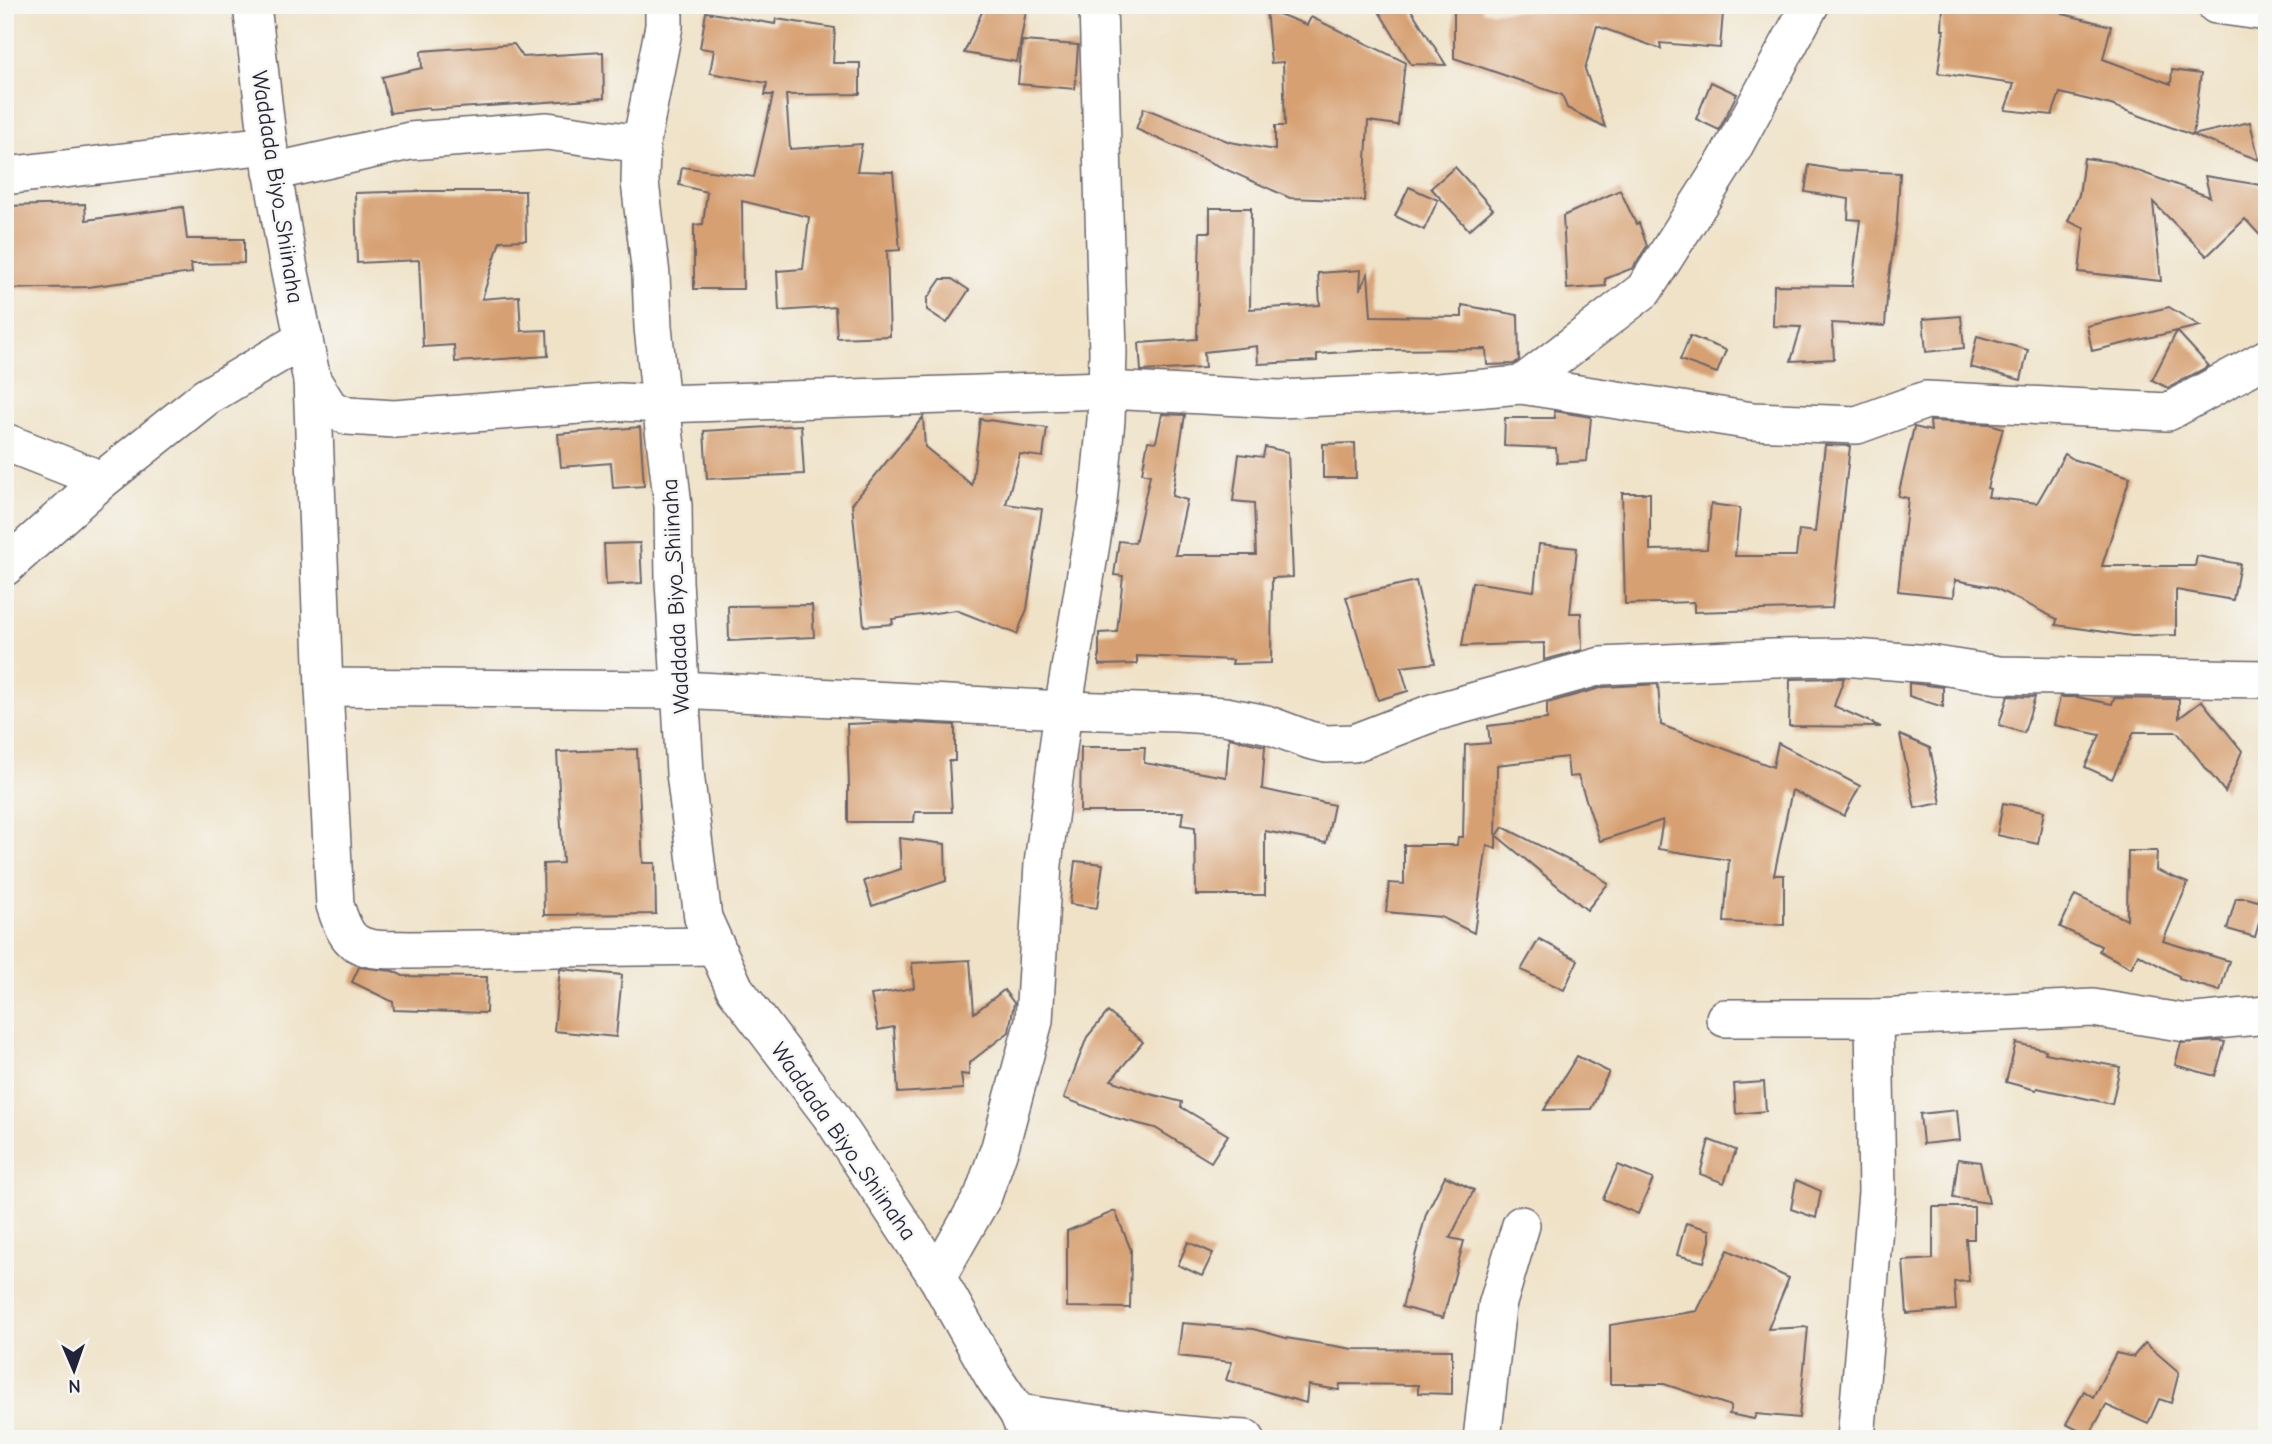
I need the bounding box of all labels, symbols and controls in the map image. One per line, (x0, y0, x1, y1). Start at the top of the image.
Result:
street label: Waddada Biyo_Shiinaha (246, 69, 309, 305)
street label: Waddada Biyo_Shiinaha (656, 478, 695, 714)
street label: Waddada Biyo_Shiinaha (765, 1037, 922, 1245)
north arrow (38, 1336, 108, 1406)
text: N (68, 1375, 81, 1397)

